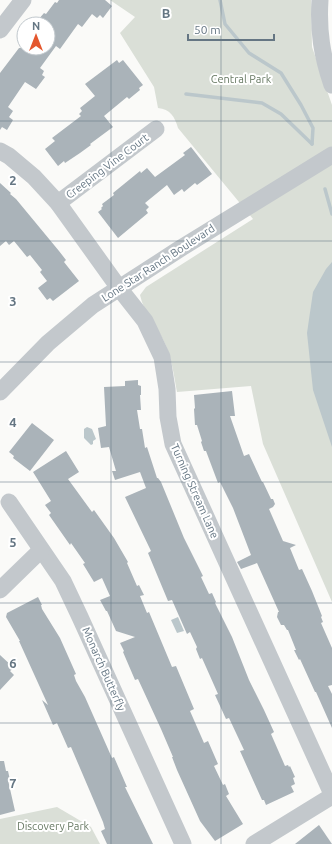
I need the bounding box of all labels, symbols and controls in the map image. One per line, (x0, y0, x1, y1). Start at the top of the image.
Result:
text: B (162, 6, 171, 20)
north arrow (16, 16, 56, 56)
scale bar (188, 16, 274, 42)
text: N (32, 20, 40, 32)
text: 50 m (194, 23, 221, 36)
park label: Central Park (211, 73, 272, 85)
street label: Creeping Vine Court (63, 131, 151, 201)
text: 2 (9, 173, 17, 187)
street label: Lone Star Ranch Boulevard (99, 222, 217, 304)
text: 3 (9, 294, 17, 308)
text: 4 (9, 415, 17, 429)
street label: Turning Stream Lane (169, 442, 221, 540)
text: 5 (9, 535, 17, 549)
street label: Monarch Butterfly (80, 625, 128, 713)
text: 6 (9, 656, 17, 670)
text: 7 (9, 776, 17, 790)
park label: Discovery Park (17, 820, 90, 832)

